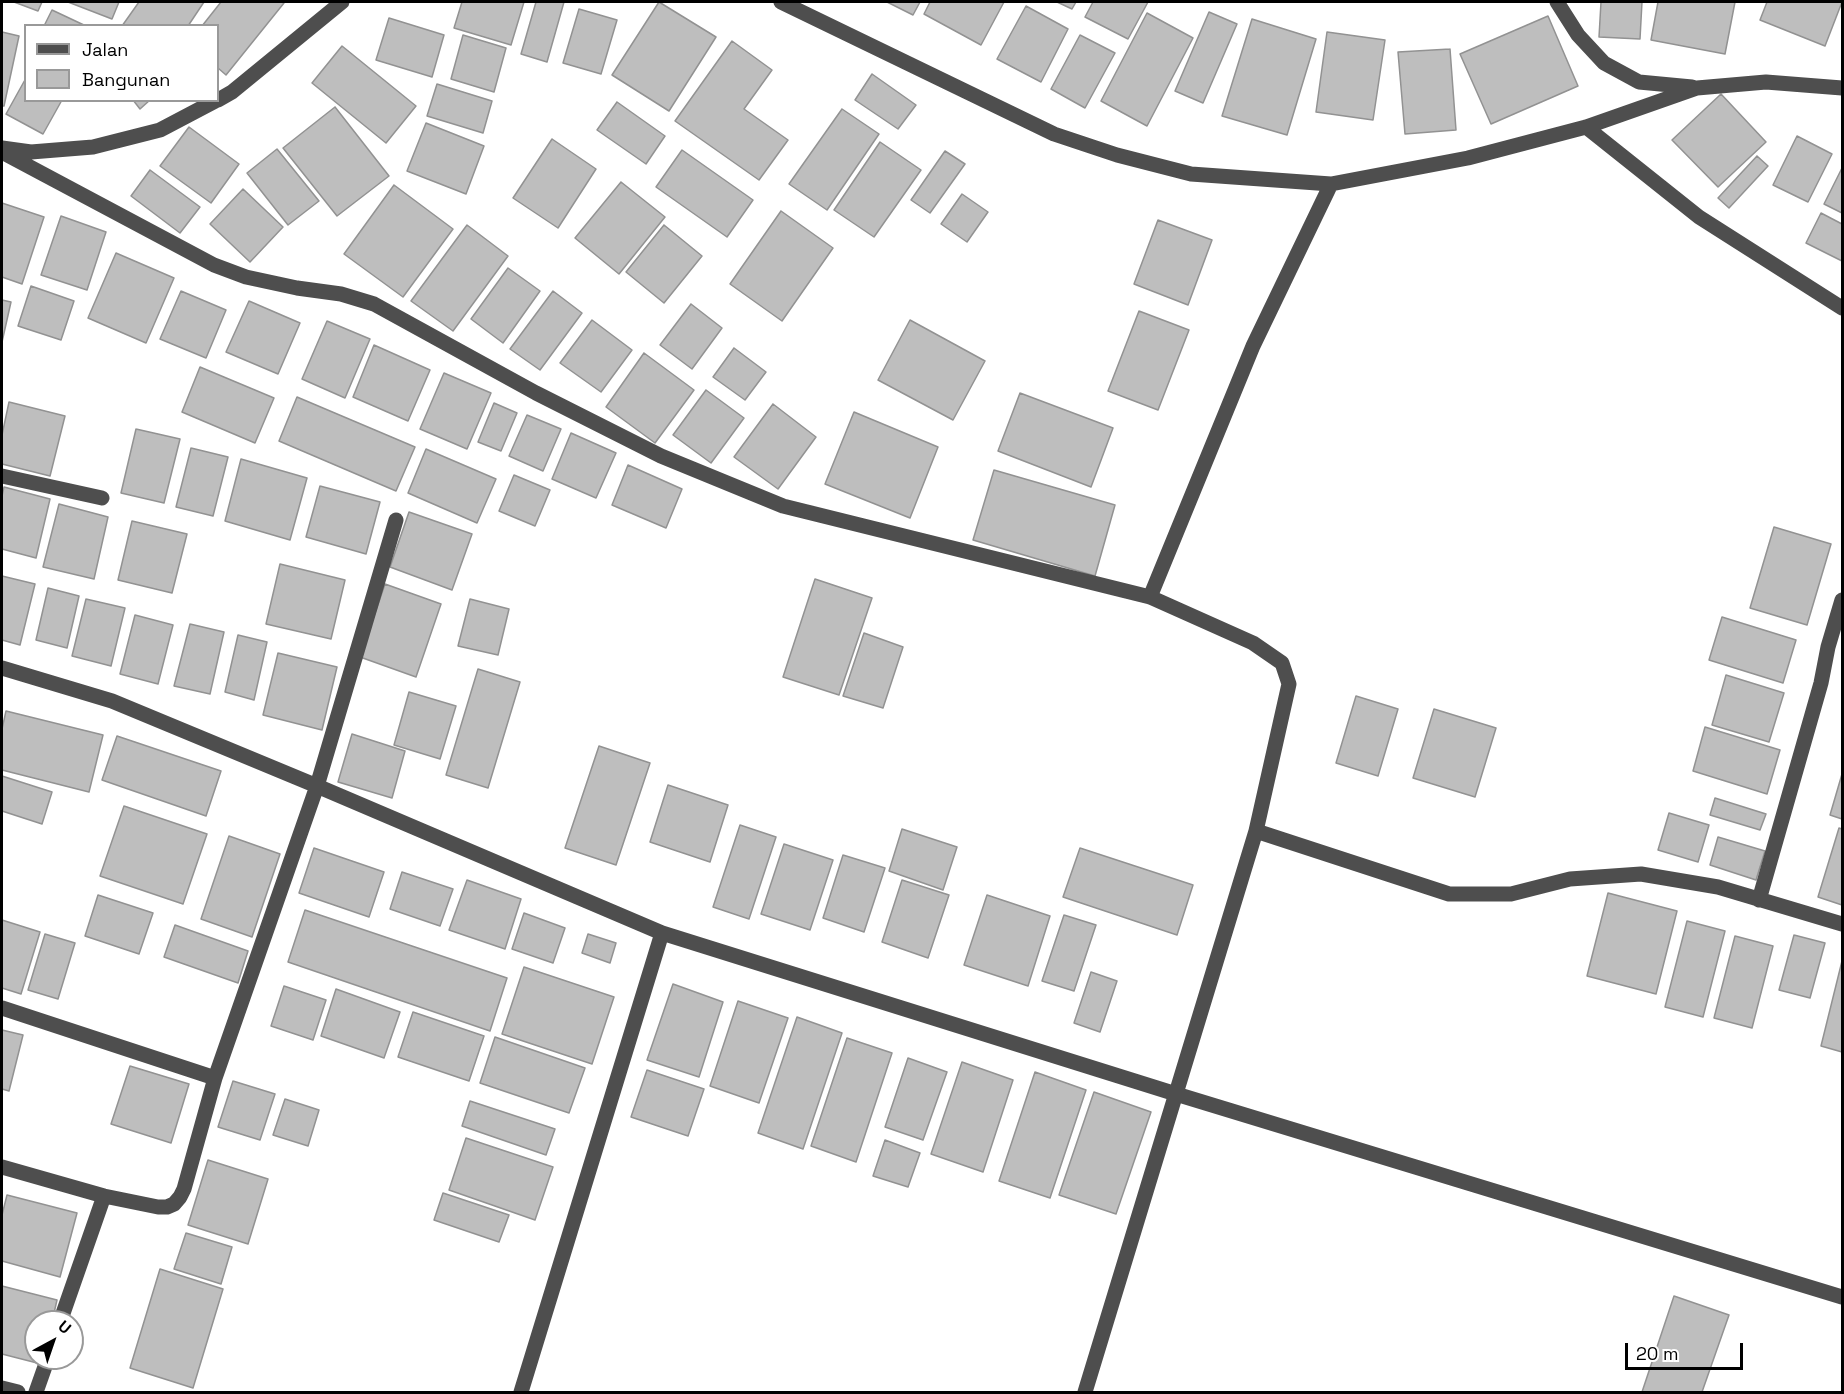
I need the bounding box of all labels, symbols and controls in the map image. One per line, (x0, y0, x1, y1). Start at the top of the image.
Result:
legend (24, 24, 219, 102)
text: Jalan (82, 38, 128, 61)
text: Bangunan (82, 68, 170, 91)
north arrow (24, 1310, 84, 1370)
text: U (54, 1316, 75, 1339)
scale bar (1628, 1331, 1746, 1369)
text: 20 m (1636, 1342, 1679, 1365)

